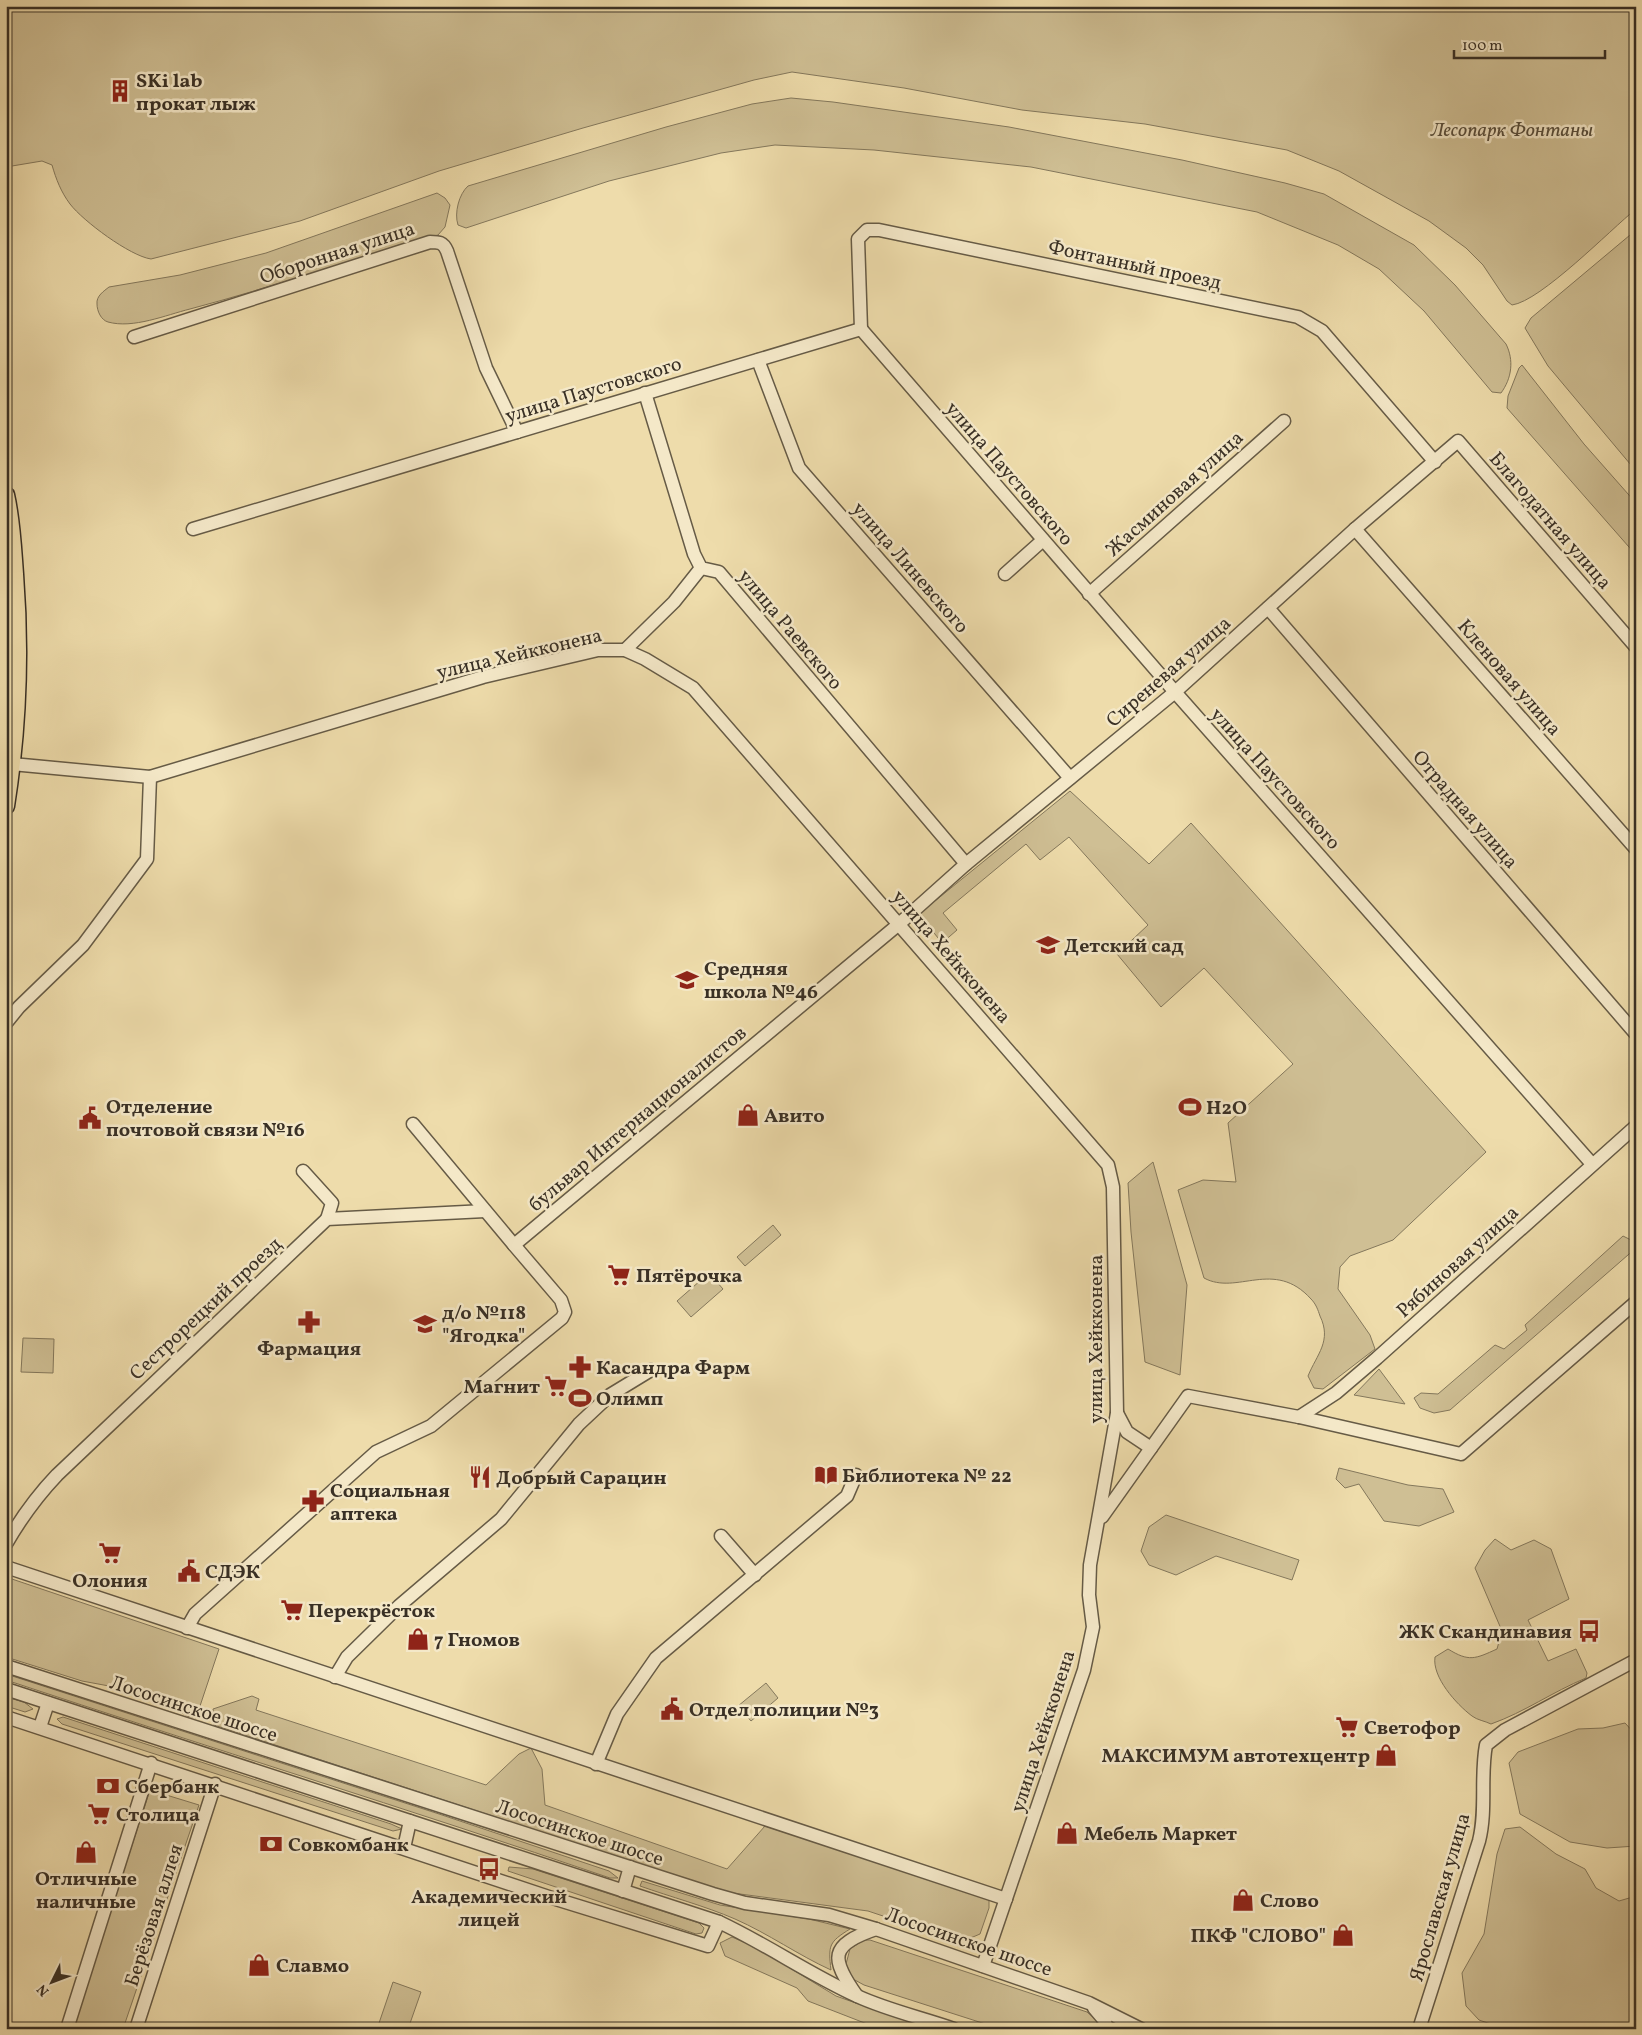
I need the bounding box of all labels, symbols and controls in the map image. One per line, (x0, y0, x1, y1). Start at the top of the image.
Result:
scale bar (1454, 28, 1606, 60)
text: 100 m (1462, 36, 1502, 57)
place label: SKi lab прокат лыж (136, 68, 256, 119)
building icon: SKi lab прокат лыж (107, 78, 133, 104)
park label: Лесопарк Фонтаны (1430, 117, 1594, 145)
street label: Оборонная улица (256, 216, 419, 292)
street label: Фонтанный проезд (1045, 234, 1224, 298)
street label: улица Паустовского (502, 351, 685, 431)
street label: улица Паустовского (938, 396, 1079, 553)
street label: Жасминовая улица (1100, 425, 1250, 564)
street label: Благодатная улица (1482, 446, 1617, 596)
street label: улица Линевского (844, 496, 975, 640)
street label: улица Раевского (731, 564, 848, 697)
street label: Сиреневая улица (1101, 610, 1238, 735)
street label: Кленовая улица (1450, 614, 1567, 743)
street label: улица Хейкконена (434, 622, 605, 688)
street label: улица Паустовского (1203, 702, 1346, 857)
street label: Отрадная улица (1405, 745, 1524, 876)
street label: улица Хейкконена (884, 884, 1017, 1030)
school or university icon: Детский сад (1035, 932, 1061, 958)
place label: Детский сад (1064, 933, 1184, 961)
place label: Средняя школа №46 (704, 956, 818, 1007)
school or university icon: Средняя школа №46 (674, 967, 700, 993)
street label: бульвар Интернационалистов (523, 1020, 753, 1219)
place label: Отделение почтовой связи №16 (106, 1094, 305, 1145)
sports icon: H2O (1177, 1094, 1203, 1120)
place label: H2O (1206, 1095, 1247, 1123)
shop icon: Авито (735, 1102, 761, 1128)
place label: Авито (764, 1103, 825, 1131)
public building icon: Отделение почтовой связи №16 (77, 1105, 103, 1131)
street label: Рябиновая улица (1391, 1200, 1526, 1325)
street label: Сестрорецкий проезд (124, 1231, 289, 1388)
street label: улица Хейкконена (1083, 1254, 1111, 1424)
supermarket icon: Пятёрочка (606, 1262, 632, 1288)
place label: Пятёрочка (636, 1263, 743, 1291)
place label: д/о №118 "Ягодка" (442, 1300, 526, 1351)
pharmacy icon: Фармация (296, 1309, 322, 1335)
school or university icon: д/о №118 "Ягодка" (412, 1311, 438, 1337)
place label: Фармация (257, 1336, 361, 1364)
pharmacy icon: Касандра Фарм (567, 1354, 593, 1380)
place label: Касандра Фарм (596, 1355, 750, 1383)
supermarket icon: Магнит (543, 1373, 569, 1399)
place label: Магнит (463, 1374, 540, 1402)
sports icon: Олимп (567, 1385, 593, 1411)
place label: Олимп (596, 1386, 663, 1414)
library icon: Библиотека № 22 (813, 1462, 839, 1488)
place label: Библиотека № 22 (842, 1463, 1012, 1491)
restaurant icon: Добрый Сарацин (467, 1464, 493, 1490)
place label: Добрый Сарацин (496, 1465, 666, 1493)
place label: Социальная аптека (330, 1478, 450, 1529)
pharmacy icon: Социальная аптека (300, 1488, 326, 1514)
supermarket icon: Олония (97, 1540, 123, 1566)
public building icon: СДЭК (176, 1558, 202, 1584)
place label: СДЭК (205, 1559, 261, 1587)
place label: Олония (72, 1568, 148, 1596)
supermarket icon: Перекрёсток (279, 1597, 305, 1623)
place label: Перекрёсток (308, 1598, 435, 1626)
bus stop icon: ЖК Скандинавия (1576, 1618, 1602, 1644)
place label: ЖК Скандинавия (1399, 1619, 1572, 1647)
shop icon: 7 Гномов (405, 1626, 431, 1652)
place label: 7 Гномов (434, 1627, 520, 1655)
street label: улица Хейкконена (1004, 1647, 1083, 1816)
street label: Лососинское шоссе (106, 1670, 281, 1750)
public building icon: Отдел полиции №3 (659, 1696, 685, 1722)
place label: Отдел полиции №3 (689, 1697, 879, 1725)
supermarket icon: Светофор (1334, 1714, 1360, 1740)
place label: Светофор (1364, 1715, 1461, 1743)
shop icon: МАКСИМУМ автотехцентр (1373, 1742, 1399, 1768)
place label: МАКСИМУМ автотехцентр (1102, 1743, 1370, 1771)
bank icon: Сбербанк (95, 1773, 121, 1799)
place label: Сбербанк (125, 1774, 219, 1802)
street label: Лососинское шоссе (492, 1794, 667, 1874)
supermarket icon: Столица (86, 1801, 112, 1827)
place label: Столица (116, 1802, 200, 1830)
street label: Ярославская улица (1403, 1810, 1478, 1985)
shop icon: Мебель Маркет (1054, 1820, 1080, 1846)
place label: Мебель Маркет (1084, 1821, 1237, 1849)
bank icon: Совкомбанк (258, 1831, 284, 1857)
place label: Совкомбанк (288, 1832, 409, 1860)
shop icon: Отличные наличные (73, 1839, 99, 1865)
street label: Берёзовая аллея (119, 1841, 191, 1990)
bus stop icon: Академический лицей (476, 1856, 502, 1882)
place label: Отличные наличные (35, 1866, 137, 1917)
place label: Академический лицей (411, 1884, 567, 1935)
shop icon: Слово (1230, 1887, 1256, 1913)
place label: Слово (1260, 1888, 1319, 1916)
street label: Лососинское шоссе (881, 1901, 1056, 1985)
shop icon: ПКФ "СЛОВО" (1330, 1922, 1356, 1948)
place label: ПКФ "СЛОВО" (1190, 1923, 1326, 1951)
shop icon: Славмо (246, 1952, 272, 1978)
place label: Славмо (276, 1953, 349, 1981)
north arrow (28, 1958, 78, 2008)
text: N (33, 1980, 54, 2000)

